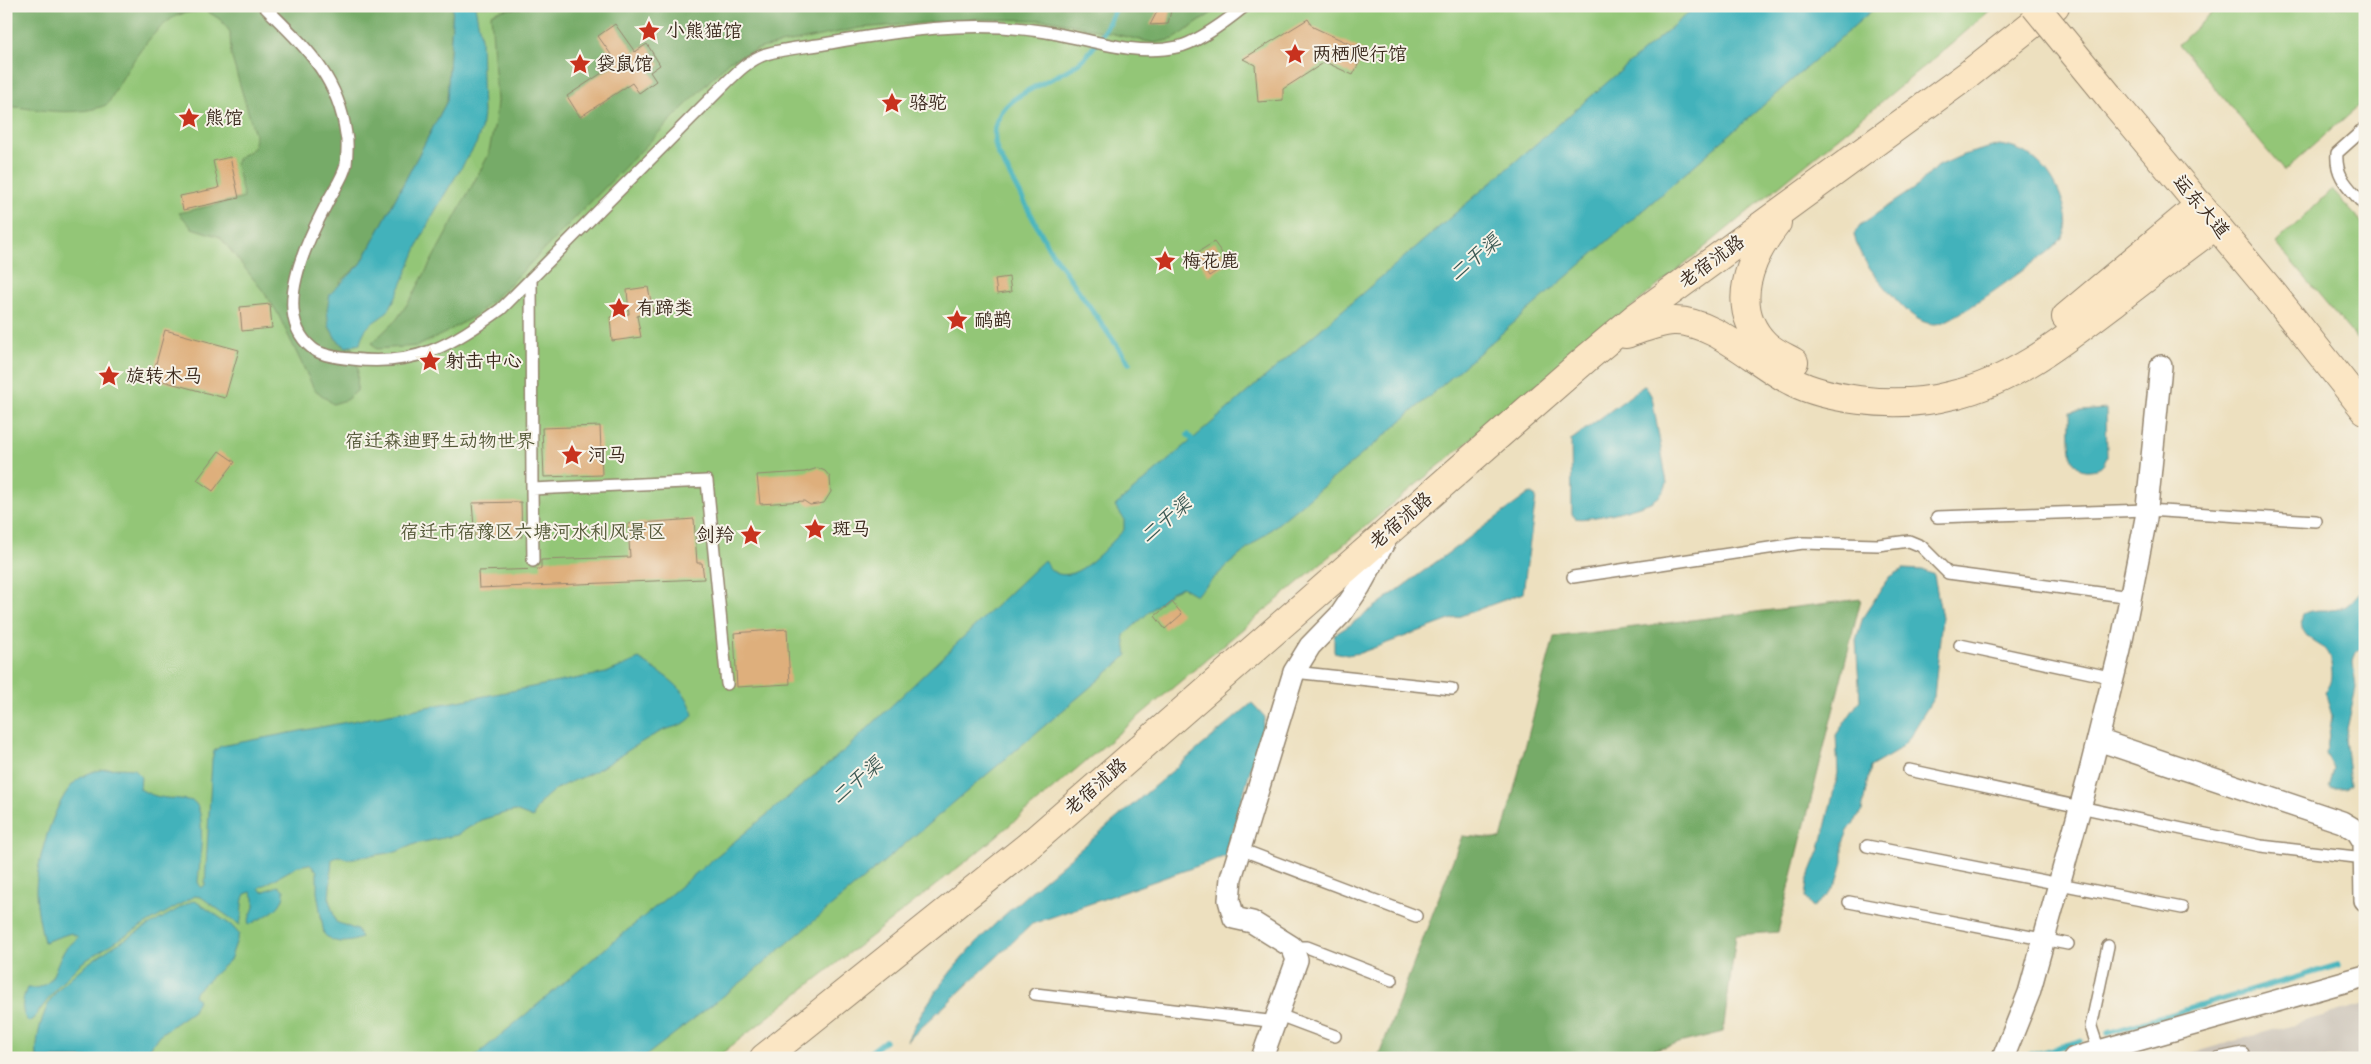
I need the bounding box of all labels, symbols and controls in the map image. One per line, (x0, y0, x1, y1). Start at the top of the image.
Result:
place icon: 小熊猫馆 (636, 18, 662, 44)
place label: 小熊猫馆 (666, 18, 742, 45)
place icon: 两栖爬行馆 (1282, 41, 1308, 67)
place label: 两栖爬行馆 (1312, 41, 1407, 68)
place icon: 袋鼠馆 (567, 51, 593, 77)
place label: 袋鼠馆 (596, 51, 653, 78)
place icon: 骆驼 (879, 90, 905, 116)
place label: 骆驼 (909, 90, 947, 117)
place icon: 熊馆 (176, 105, 202, 131)
place label: 熊馆 (205, 105, 243, 132)
street label: 运东大道 (2166, 169, 2236, 245)
water label: 二干渠 (1443, 227, 1509, 288)
street label: 老宿沭路 (1673, 229, 1751, 295)
place icon: 梅花鹿 (1152, 248, 1178, 274)
place label: 梅花鹿 (1182, 248, 1239, 275)
place icon: 有蹄类 (606, 295, 632, 321)
place label: 有蹄类 (636, 295, 693, 322)
place icon: 鸸鹋 (944, 307, 970, 333)
place label: 鸸鹋 (974, 307, 1012, 334)
place icon: 射击中心 (417, 348, 443, 374)
place label: 射击中心 (446, 348, 522, 375)
place icon: 旋转木马 (96, 363, 122, 389)
place label: 旋转木马 (126, 363, 202, 390)
park label: 宿迁森迪野生动物世界 (345, 428, 535, 455)
place icon: 河马 (559, 442, 585, 468)
place label: 河马 (588, 442, 626, 469)
street label: 老宿沭路 (1363, 486, 1439, 556)
water label: 二干渠 (1134, 489, 1200, 550)
place icon: 斑马 (802, 516, 828, 542)
place label: 斑马 (832, 516, 870, 543)
park label: 宿迁市宿豫区六塘河水利风景区 (400, 519, 666, 546)
place label: 剑羚 (696, 522, 734, 549)
place icon: 剑羚 (738, 522, 764, 548)
water label: 二干渠 (825, 750, 891, 811)
street label: 老宿沭路 (1058, 752, 1134, 822)

